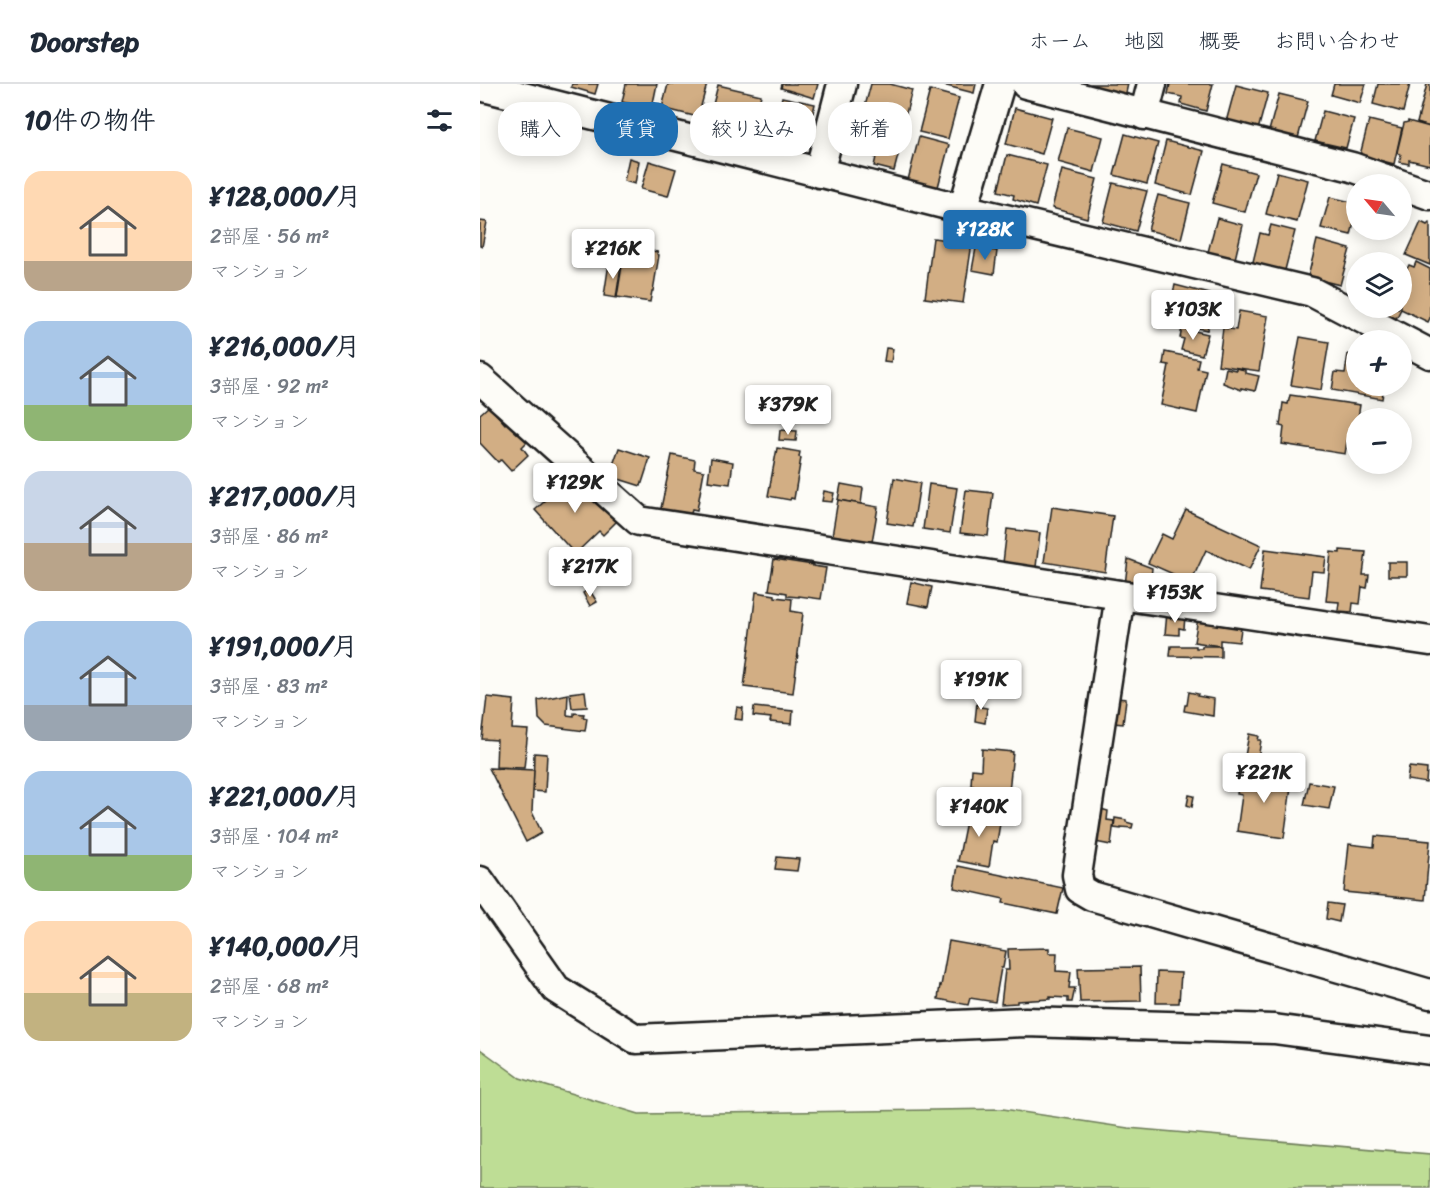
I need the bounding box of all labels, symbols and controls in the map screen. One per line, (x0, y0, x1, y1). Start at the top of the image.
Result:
text: Doorstep (30, 17, 139, 66)
text: ホーム (1029, 22, 1091, 60)
text: 地図 (1124, 22, 1166, 60)
text: 概要 (1199, 22, 1241, 60)
text: お問い合わせ (1274, 22, 1400, 60)
text: 10件の物件 (24, 97, 156, 143)
chip: 購入 (498, 102, 582, 156)
chip: 賃貸 (594, 102, 678, 156)
chip: 絞り込み (690, 102, 816, 156)
chip: 新着 (828, 102, 912, 156)
icon: filters (423, 104, 456, 137)
text: ¥128,000/月 (210, 173, 361, 219)
north arrow (1346, 174, 1412, 240)
map controls (1346, 174, 1412, 474)
icon: home (72, 195, 144, 267)
pin: ¥128K (943, 210, 1027, 261)
text: ¥128K (957, 212, 1013, 247)
text: 2部屋 · 56 m² (210, 219, 329, 254)
pin: ¥216K (571, 229, 655, 280)
text: ¥216K (586, 231, 640, 266)
button: layers (1346, 252, 1412, 318)
text: マンション (210, 254, 309, 289)
pin: ¥103K (1151, 290, 1235, 341)
text: ¥103K (1165, 292, 1221, 327)
text: ¥216,000/月 (210, 323, 361, 369)
button: + (1346, 330, 1412, 396)
icon: home (72, 345, 144, 417)
text: 3部屋 · 92 m² (210, 369, 329, 404)
pin: ¥379K (746, 385, 830, 436)
text: ¥379K (759, 387, 817, 422)
text: マンション (210, 404, 309, 439)
button: − (1346, 408, 1412, 474)
pin: ¥129K (533, 463, 617, 514)
text: ¥129K (547, 465, 603, 500)
text: ¥217,000/月 (210, 473, 361, 519)
icon: home (72, 495, 144, 567)
text: 3部屋 · 86 m² (210, 519, 329, 554)
pin: ¥217K (548, 547, 632, 598)
text: ¥217K (563, 549, 617, 584)
text: マンション (210, 554, 309, 589)
pin: ¥153K (1133, 573, 1217, 624)
text: ¥153K (1147, 575, 1203, 610)
text: ¥191,000/月 (210, 623, 358, 669)
icon: home (72, 645, 144, 717)
pin: ¥191K (939, 660, 1023, 711)
text: ¥191K (955, 662, 1007, 697)
text: 3部屋 · 83 m² (210, 669, 328, 704)
text: マンション (210, 704, 309, 739)
pin: ¥221K (1222, 753, 1306, 804)
text: ¥221K (1237, 755, 1291, 790)
text: ¥221,000/月 (210, 773, 361, 819)
pin: ¥140K (937, 787, 1021, 838)
text: ¥140K (951, 789, 1007, 824)
icon: home (72, 795, 144, 867)
text: 3部屋 · 104 m² (210, 819, 339, 854)
text: マンション (210, 854, 309, 889)
text: ¥140,000/月 (210, 923, 363, 969)
icon: home (72, 945, 144, 1017)
text: 2部屋 · 68 m² (210, 969, 329, 1004)
text: マンション (210, 1004, 309, 1039)

